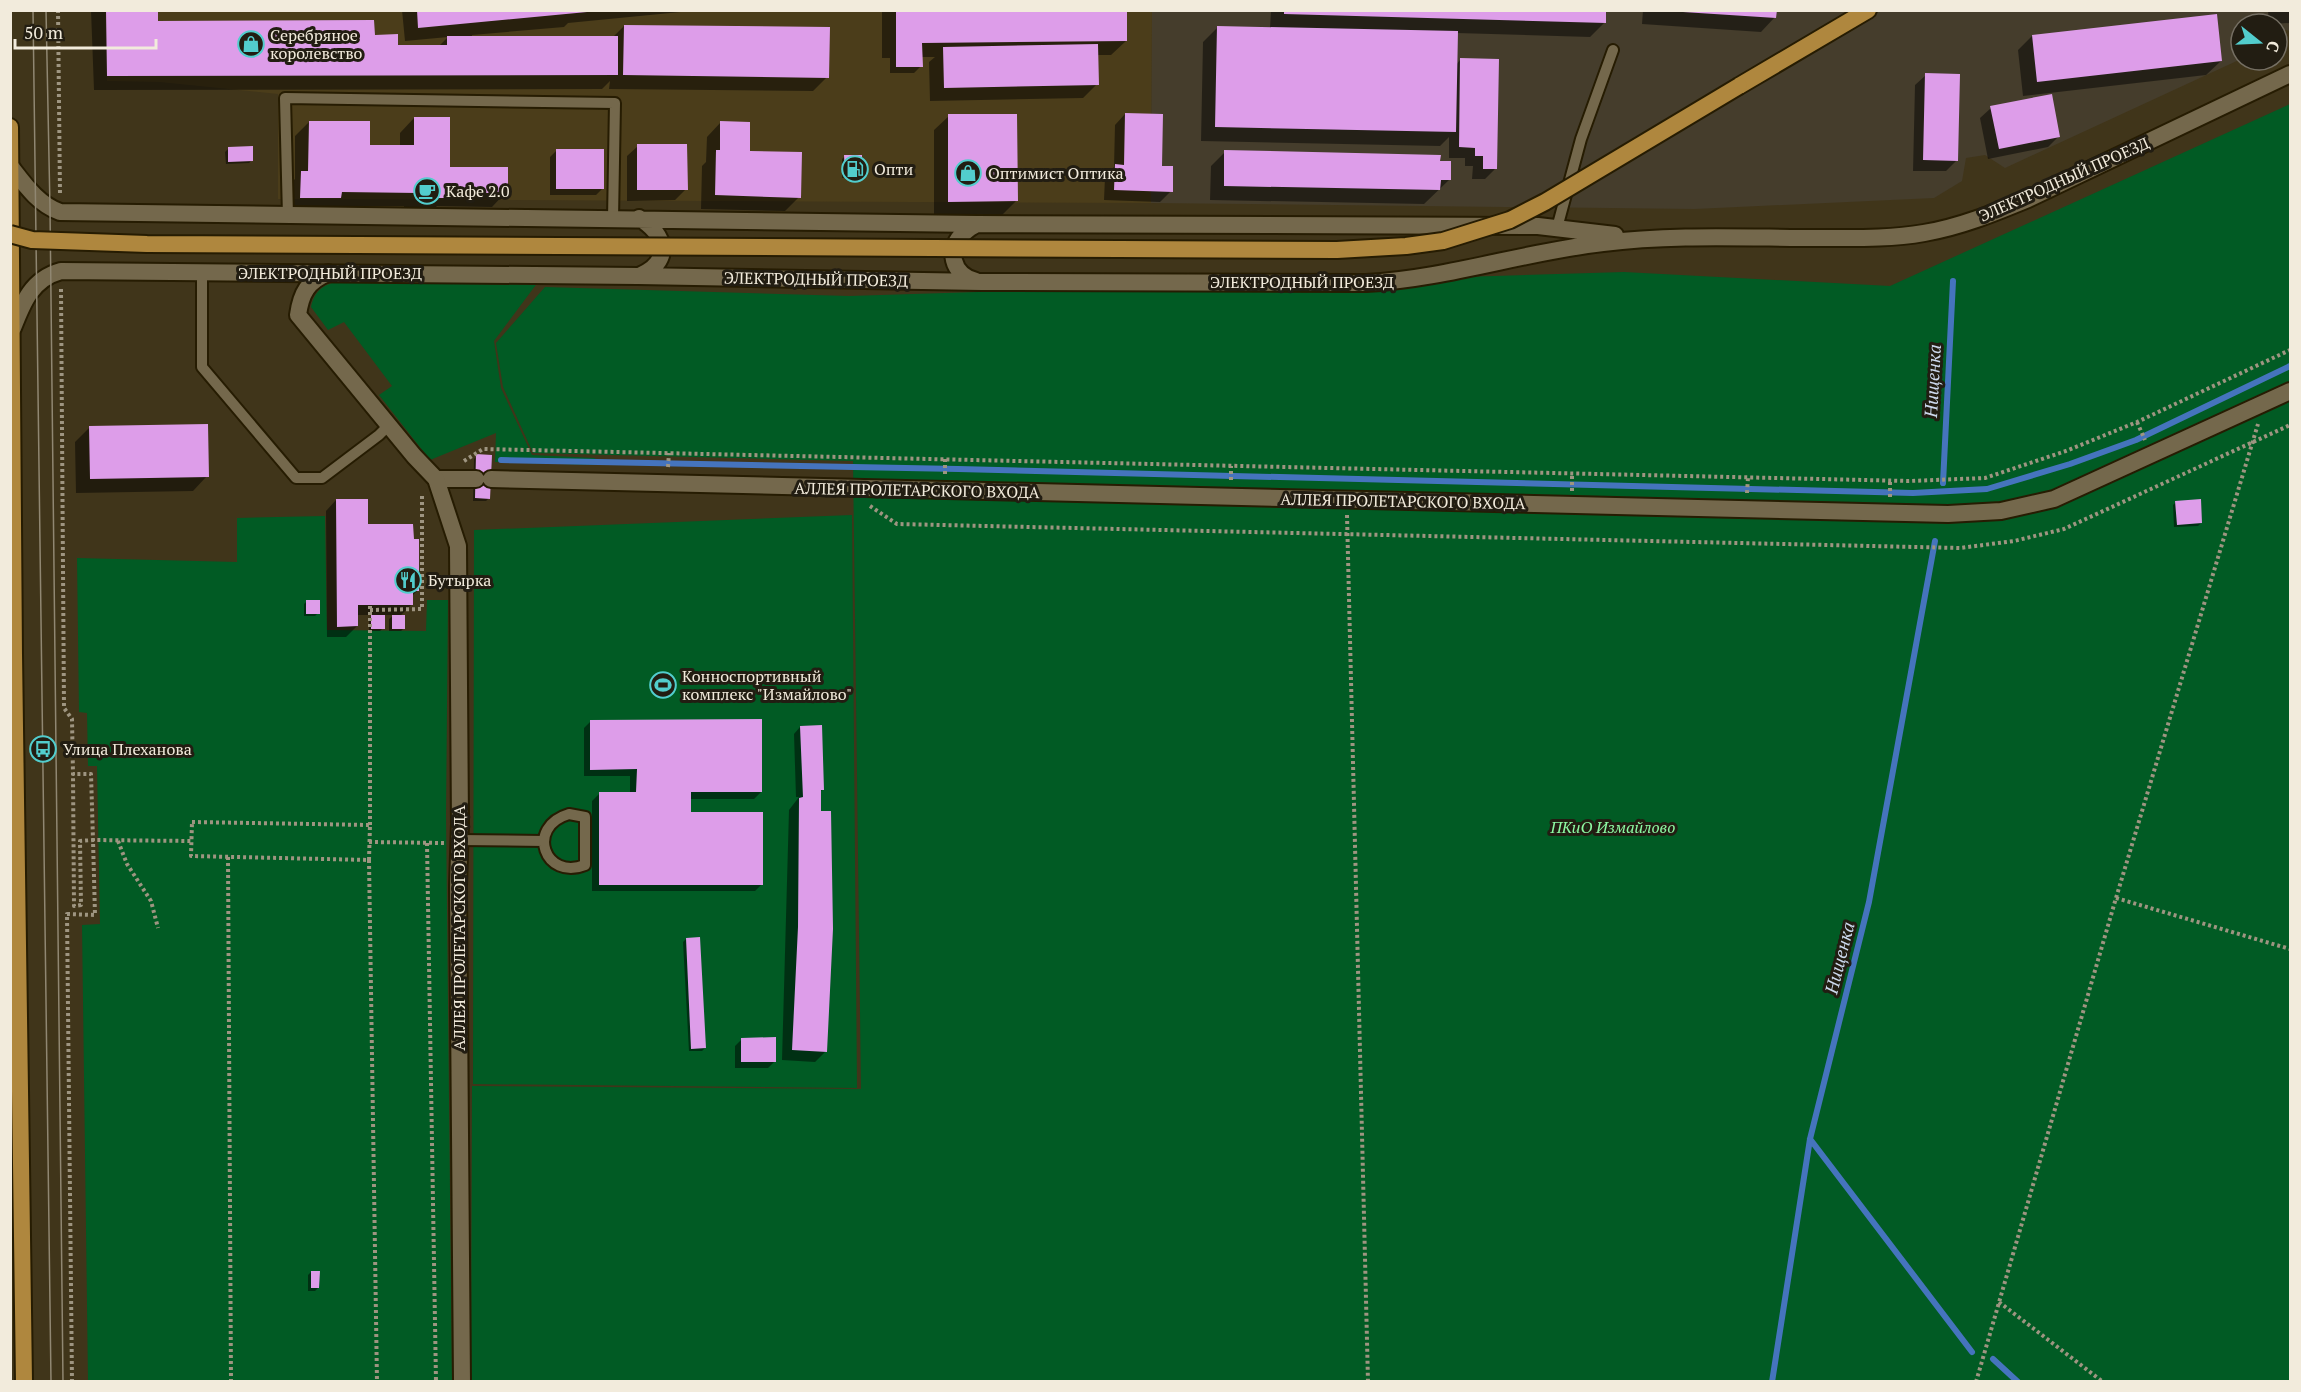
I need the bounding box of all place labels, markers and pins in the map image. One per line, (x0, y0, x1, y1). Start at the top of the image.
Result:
place label: Серебряное королевство (270, 24, 363, 64)
shop icon: Серебряное королевство (236, 29, 266, 59)
fuel station icon: Опти (840, 154, 870, 184)
place label: Опти (874, 158, 914, 180)
shop icon: Оптимист Оптика (953, 158, 983, 188)
place label: Оптимист Оптика (988, 162, 1124, 184)
cafe icon: Кафе 2.0 (412, 176, 442, 206)
place label: Кафе 2.0 (446, 180, 509, 202)
restaurant icon: Бутырка (393, 565, 423, 595)
place label: Бутырка (428, 569, 491, 591)
place label: Конноспортивный комплекс "Измайлово" (682, 665, 852, 705)
sports icon: Конноспортивный комплекс "Измайлово" (648, 670, 678, 700)
bus stop icon: Улица Плеханова (28, 734, 58, 764)
place label: Улица Плеханова (63, 738, 192, 760)

